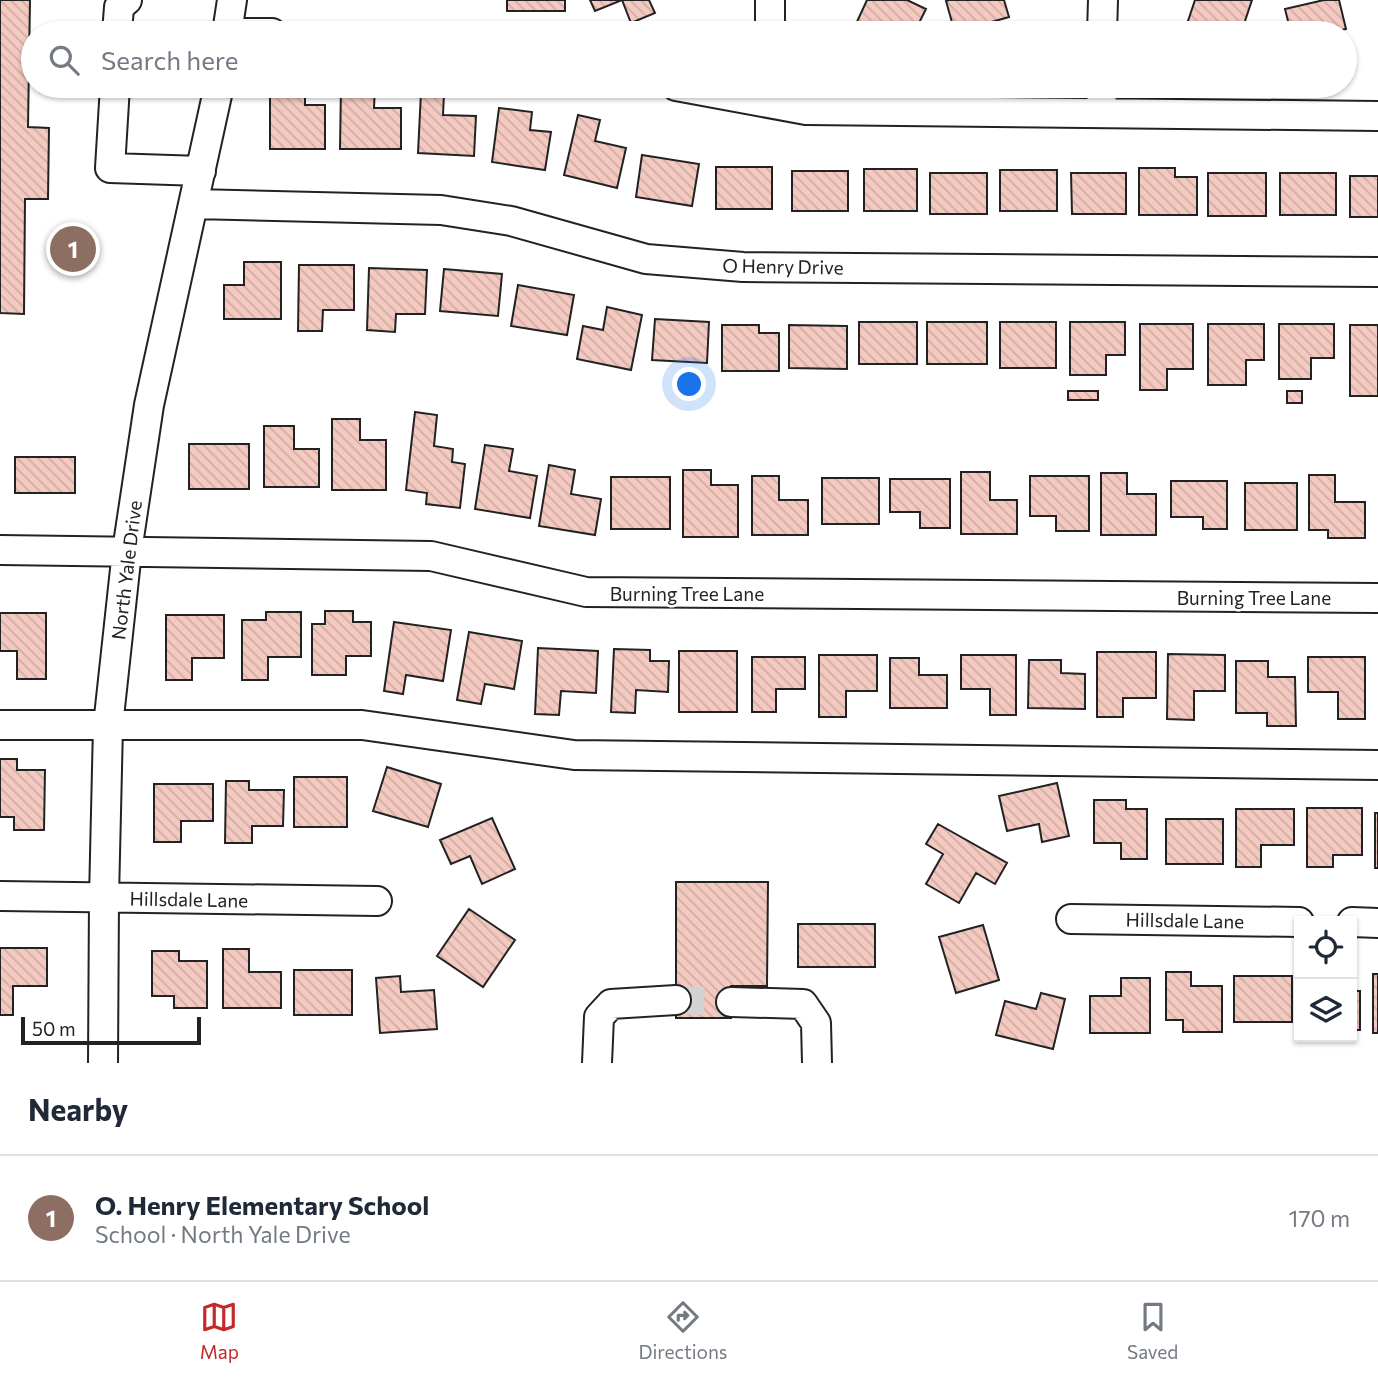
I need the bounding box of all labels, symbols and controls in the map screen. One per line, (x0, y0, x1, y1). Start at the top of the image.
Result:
search box (21, 21, 1357, 98)
icon: search (45, 41, 83, 79)
text: Search here (101, 44, 239, 75)
pin: 1 (50, 223, 96, 275)
street label: O Henry Drive (722, 253, 844, 279)
your location (672, 367, 706, 401)
street label: North Yale Drive (106, 499, 146, 641)
street label: Burning Tree Lane (610, 582, 764, 605)
street label: Burning Tree Lane (1177, 586, 1331, 609)
street label: Hillsdale Lane (130, 886, 248, 912)
street label: Hillsdale Lane (1126, 907, 1244, 933)
map controls (1294, 916, 1357, 1042)
button: locate (1294, 916, 1357, 979)
button: layers (1294, 979, 1357, 1042)
scale bar (21, 1014, 201, 1046)
text: 50 m (32, 1017, 76, 1040)
text: Nearby (28, 1090, 128, 1127)
text: O. Henry Elementary School (95, 1189, 429, 1220)
text: 1 (46, 1204, 56, 1232)
text: 170 m (1289, 1204, 1350, 1232)
text: School · North Yale Drive (95, 1220, 351, 1248)
tab: Map (200, 1298, 239, 1363)
tab: Directions (638, 1298, 728, 1363)
tab: Saved (1127, 1298, 1178, 1363)

